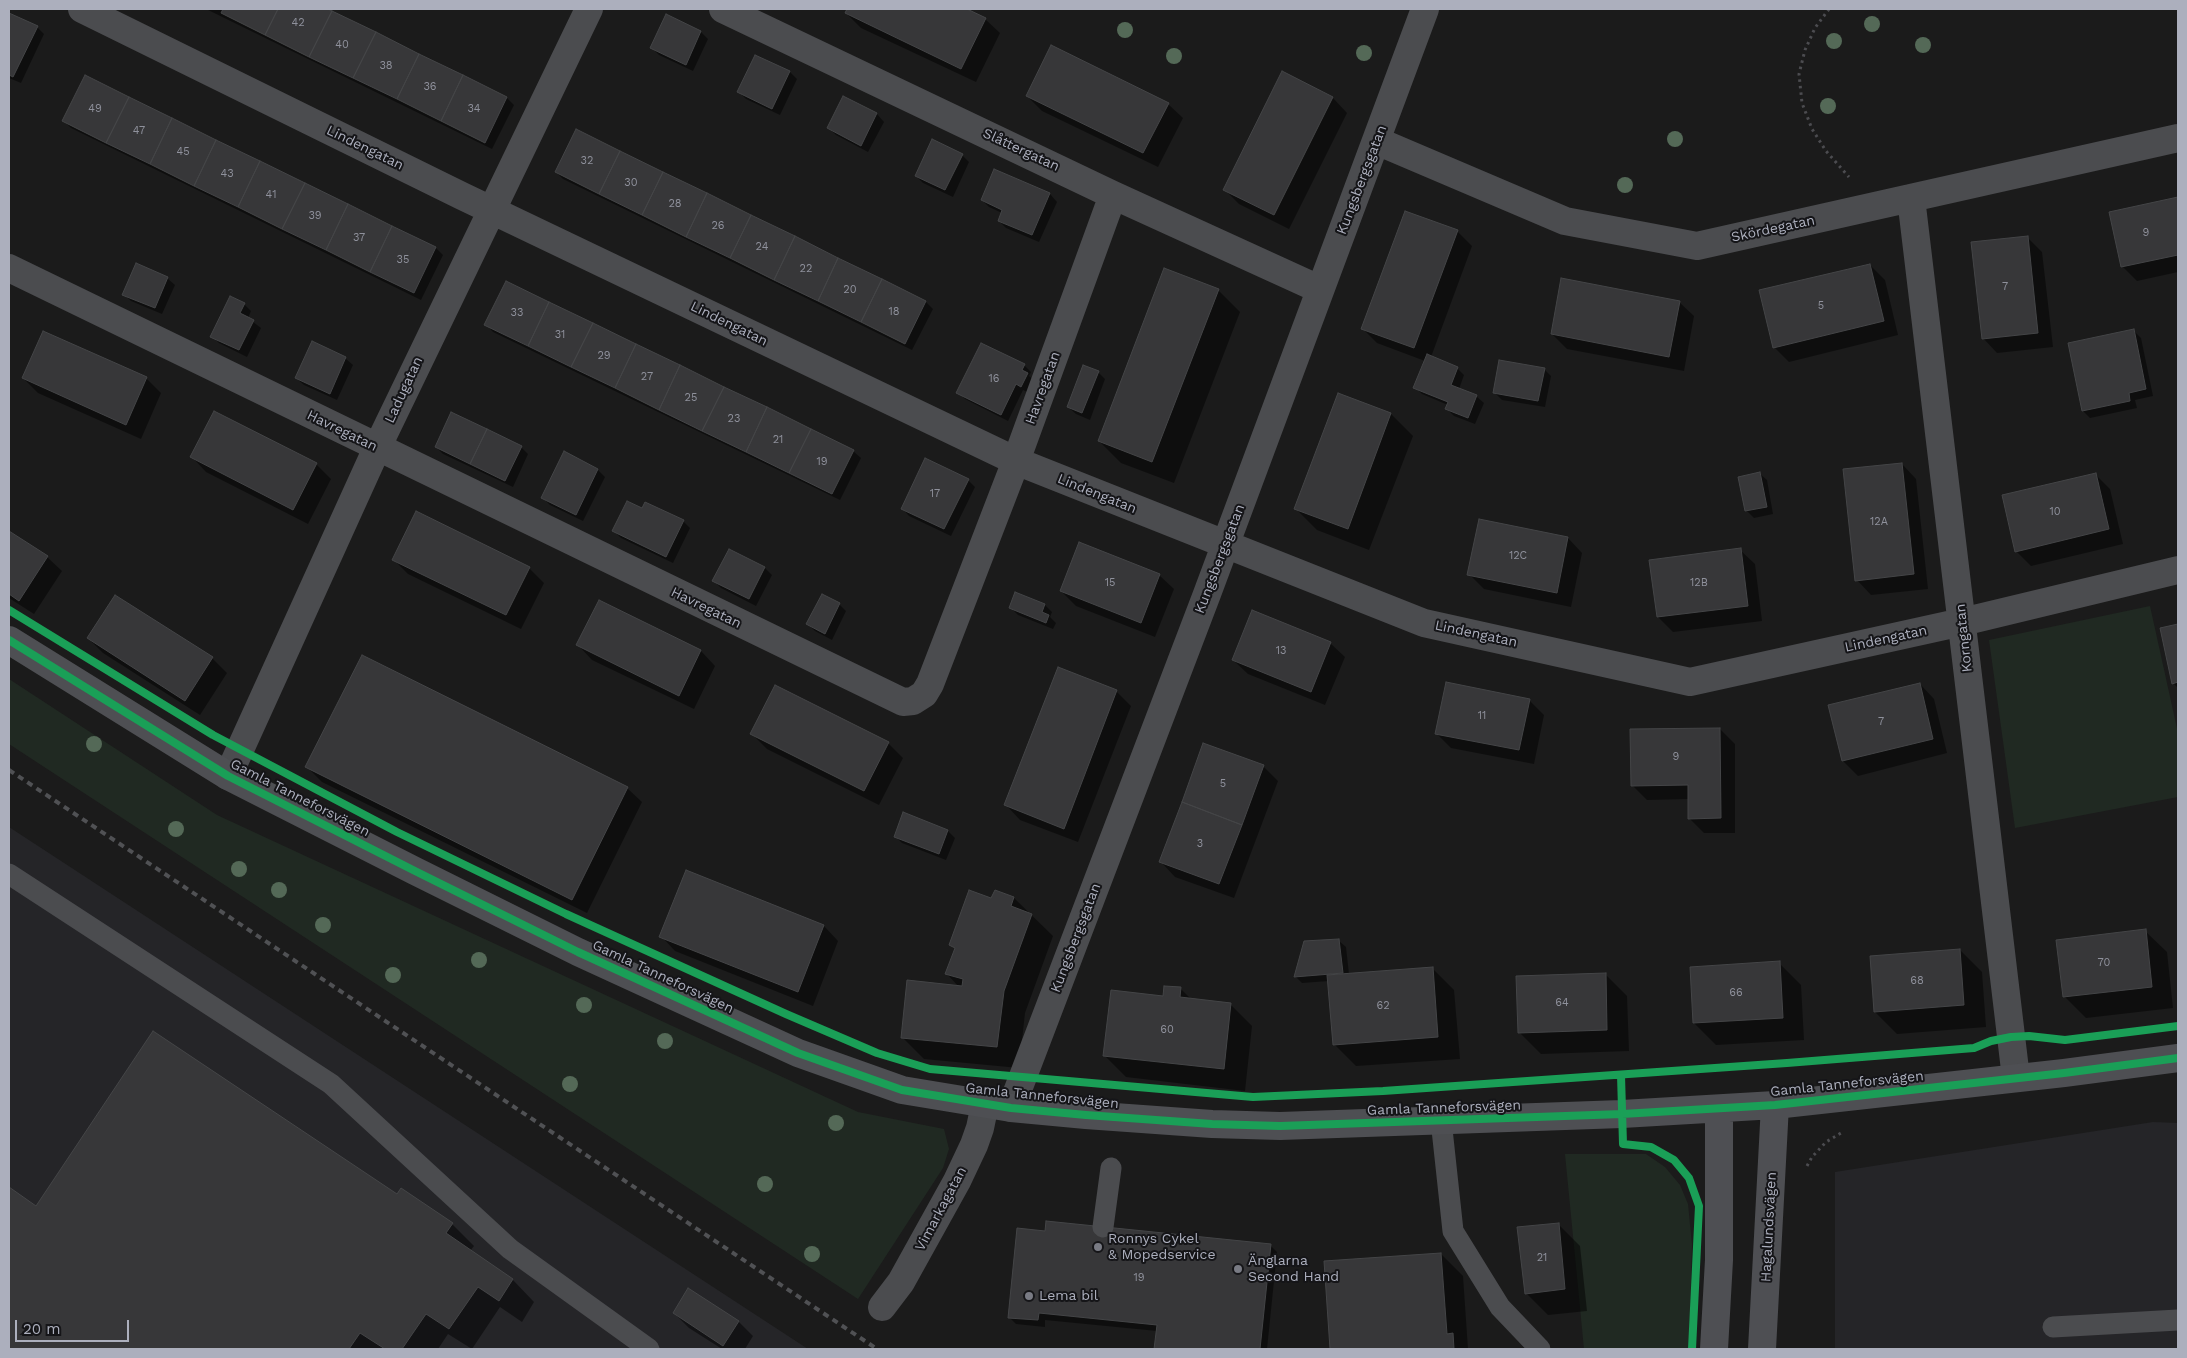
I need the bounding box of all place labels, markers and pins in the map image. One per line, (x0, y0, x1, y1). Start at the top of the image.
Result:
place label: Ronnys Cykel & Mopedservice (1108, 1231, 1215, 1264)
marker: Ronnys Cykel & Mopedservice (1092, 1241, 1104, 1253)
place label: Änglarna Second Hand (1248, 1253, 1339, 1285)
marker: Änglarna Second Hand (1232, 1263, 1244, 1275)
place label: Lema bil (1039, 1288, 1098, 1304)
marker: Lema bil (1023, 1290, 1035, 1302)

